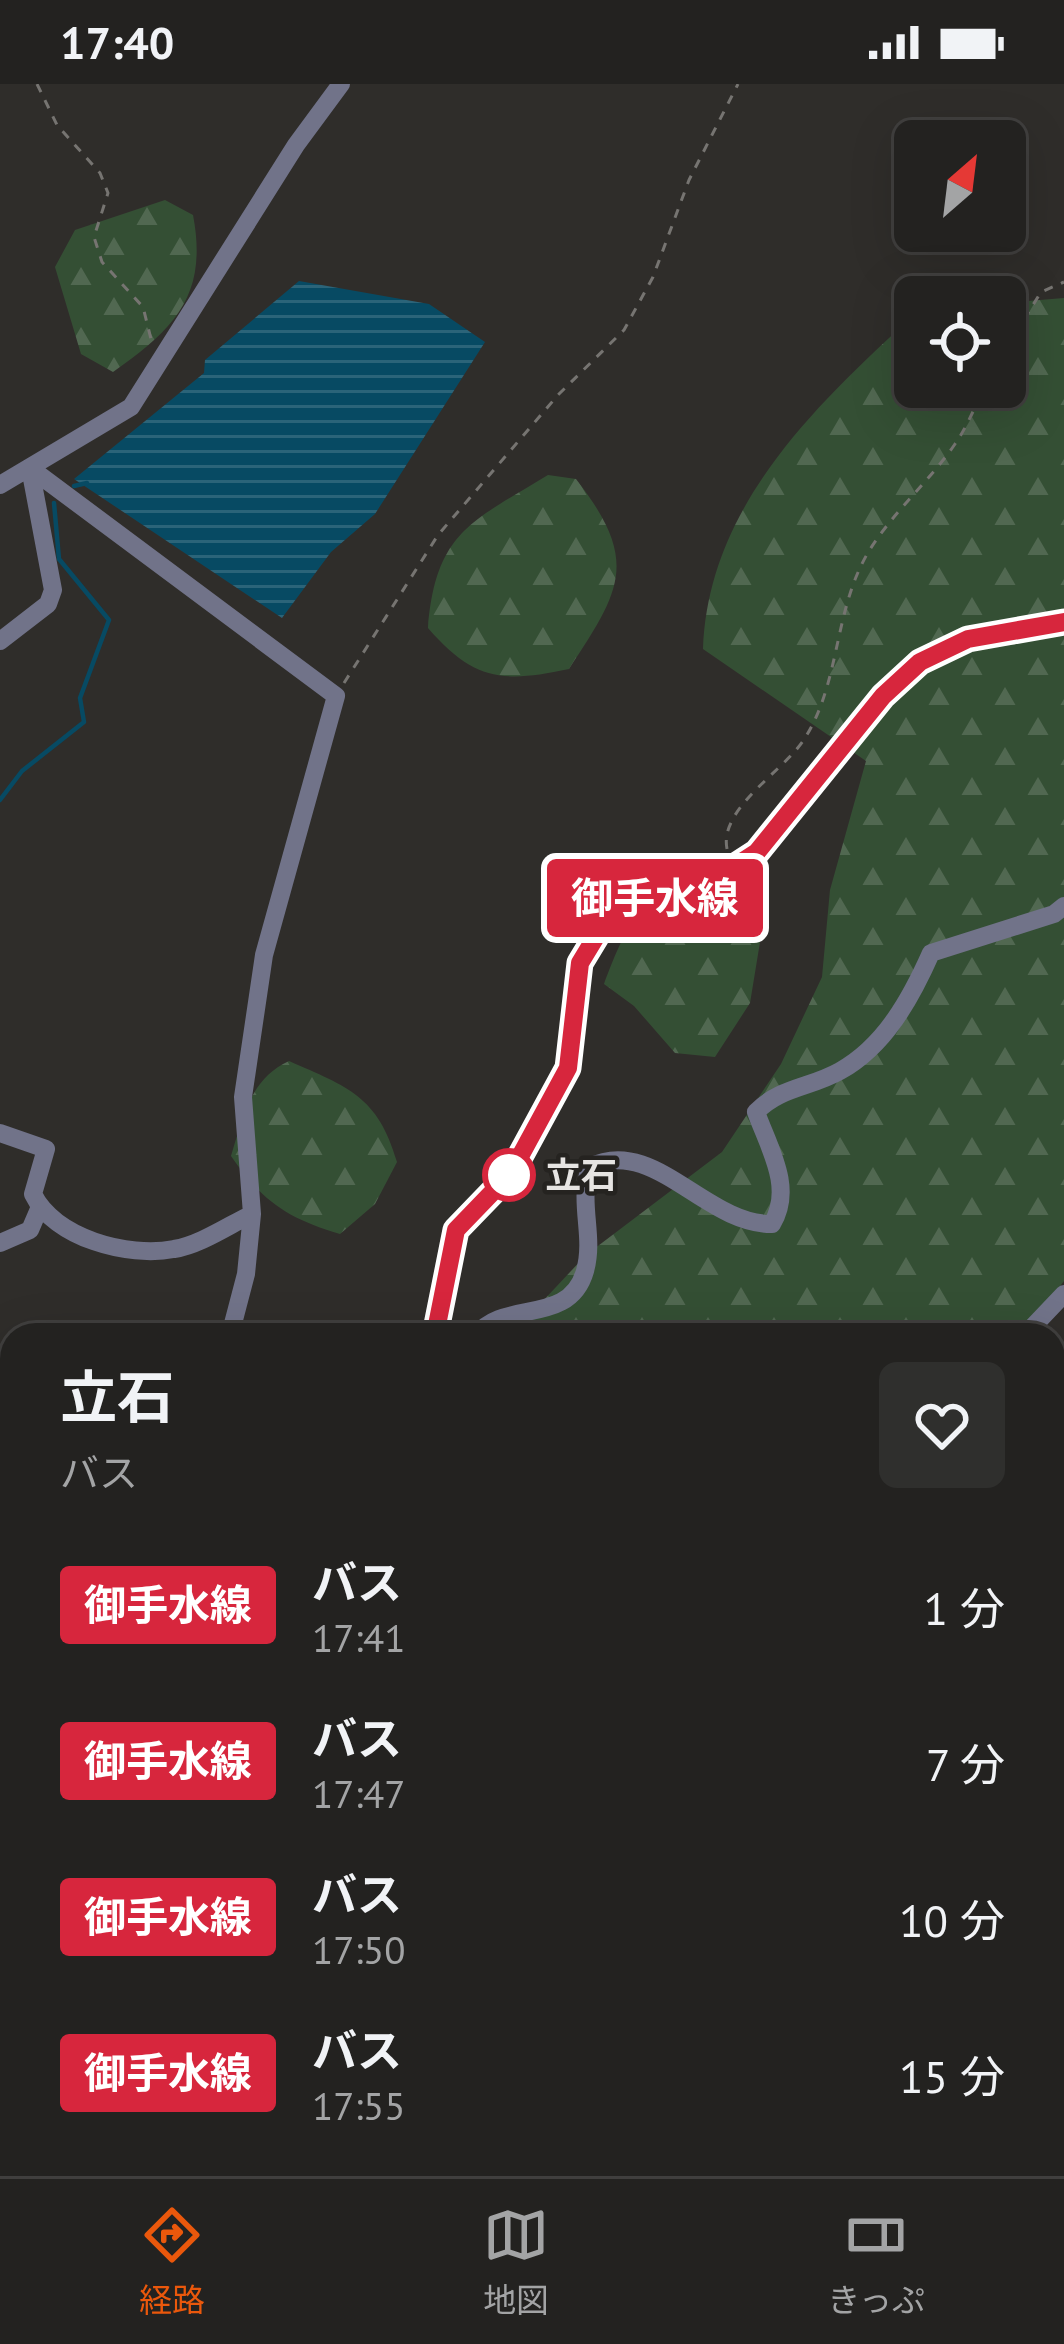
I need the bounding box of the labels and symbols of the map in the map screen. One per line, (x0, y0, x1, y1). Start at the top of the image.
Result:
north arrow (894, 120, 1026, 252)
line badge: 御手水線 (571, 859, 739, 937)
marker: 立石 (484, 1150, 534, 1200)
place label: 立石 (545, 1151, 617, 1198)

